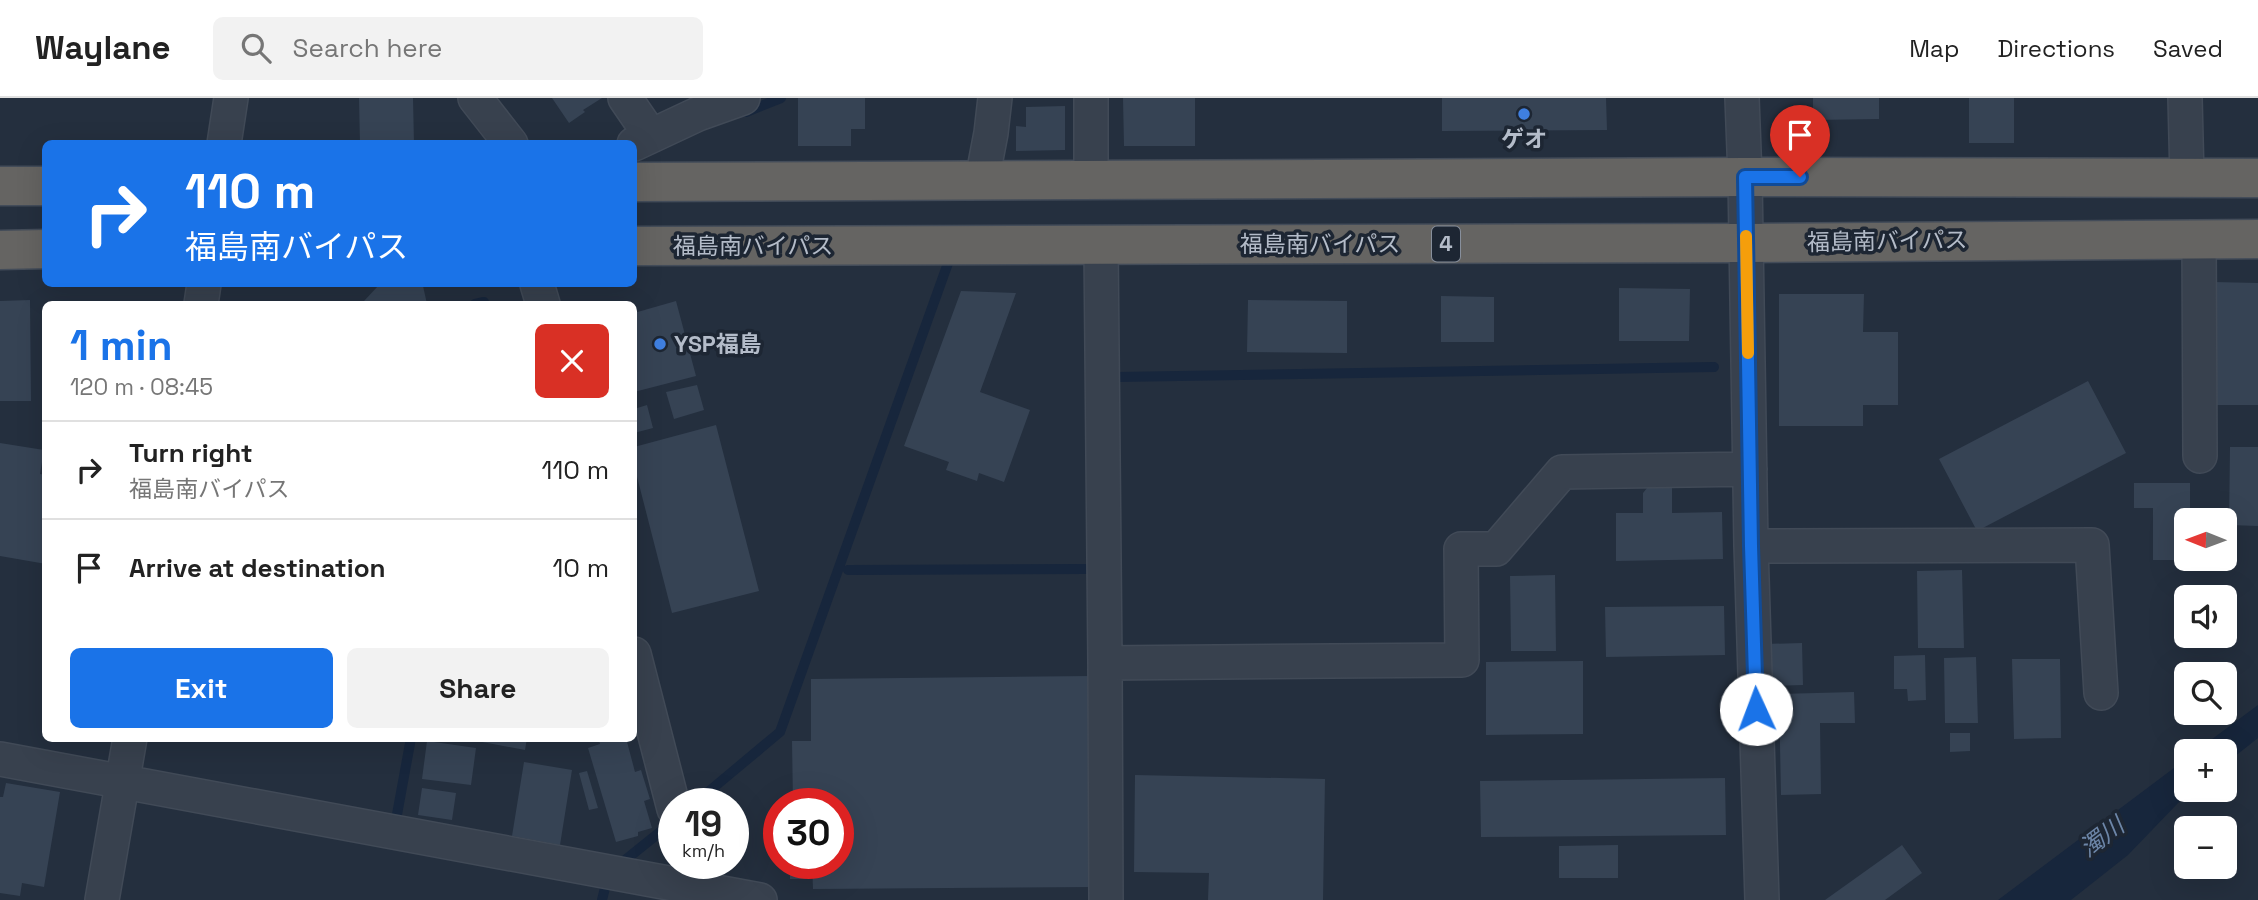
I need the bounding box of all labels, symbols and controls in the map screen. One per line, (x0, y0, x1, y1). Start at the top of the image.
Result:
search box (213, 17, 703, 80)
text: Waylane (35, 27, 171, 69)
icon: search (237, 29, 275, 67)
text: Search here (293, 31, 442, 65)
text: Map (1909, 33, 1959, 64)
text: Directions (1997, 33, 2115, 64)
text: Saved (2153, 33, 2223, 64)
pin (1770, 105, 1830, 177)
marker: ゲオ (1516, 106, 1532, 122)
icon: arrive (1781, 116, 1819, 154)
place label: ゲオ (1501, 124, 1547, 154)
text: 110 m (185, 160, 315, 222)
icon: right (70, 168, 161, 259)
street label: 福島南バイパス (1806, 225, 1968, 257)
road number: 4 (1432, 226, 1460, 262)
text: 福島南バイパス (185, 227, 408, 267)
street label: 福島南バイパス (1240, 229, 1400, 259)
street label: 福島南バイパス (673, 231, 833, 261)
text: 1 min (70, 319, 173, 372)
button: close (535, 324, 609, 398)
place label: YSP福島 (674, 329, 762, 359)
marker: YSP福島 (652, 336, 668, 352)
text: 120 m · 08:45 (70, 372, 213, 402)
text: Turn right (129, 436, 253, 470)
icon: right (70, 451, 108, 489)
text: 110 m (542, 453, 609, 487)
text: 福島南バイパス (129, 474, 290, 504)
north arrow (2174, 508, 2236, 570)
map controls (2174, 508, 2237, 879)
icon: arrive (70, 549, 108, 587)
text: Arrive at destination (129, 551, 386, 585)
text: 10 m (552, 551, 609, 585)
button: sound (2174, 585, 2237, 648)
button: Exit (70, 648, 333, 728)
button: Share (347, 648, 609, 728)
button: search (2174, 662, 2237, 725)
position arrow (1719, 672, 1793, 746)
button: + (2174, 739, 2237, 802)
speed limit sign: 30 (763, 788, 854, 879)
text: 19 (685, 802, 722, 846)
water label: 濁川 (2073, 808, 2133, 863)
button: − (2174, 816, 2237, 879)
text: km/h (682, 839, 725, 862)

